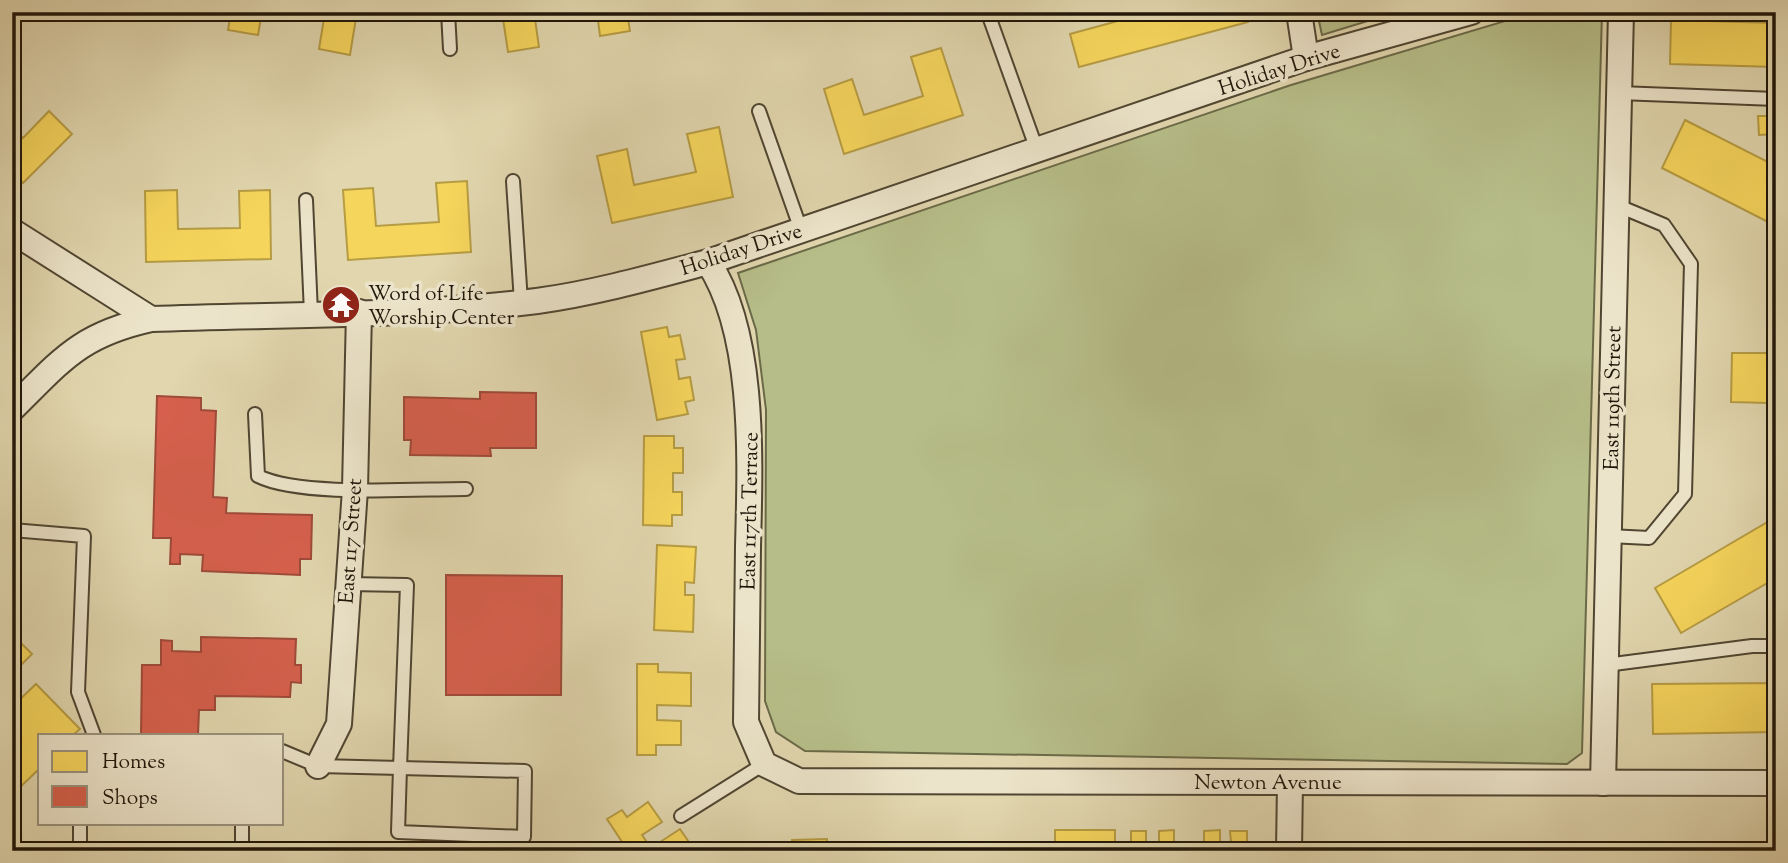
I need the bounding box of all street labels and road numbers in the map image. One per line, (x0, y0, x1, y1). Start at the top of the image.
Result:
street label: Holiday Drive (1215, 37, 1344, 105)
street label: Holiday Drive (677, 217, 806, 285)
street label: East 119th Street (1598, 325, 1630, 471)
street label: East 117th Terrace (735, 432, 767, 590)
street label: East 117 Street (333, 477, 371, 605)
street label: Newton Avenue (1194, 769, 1342, 799)

